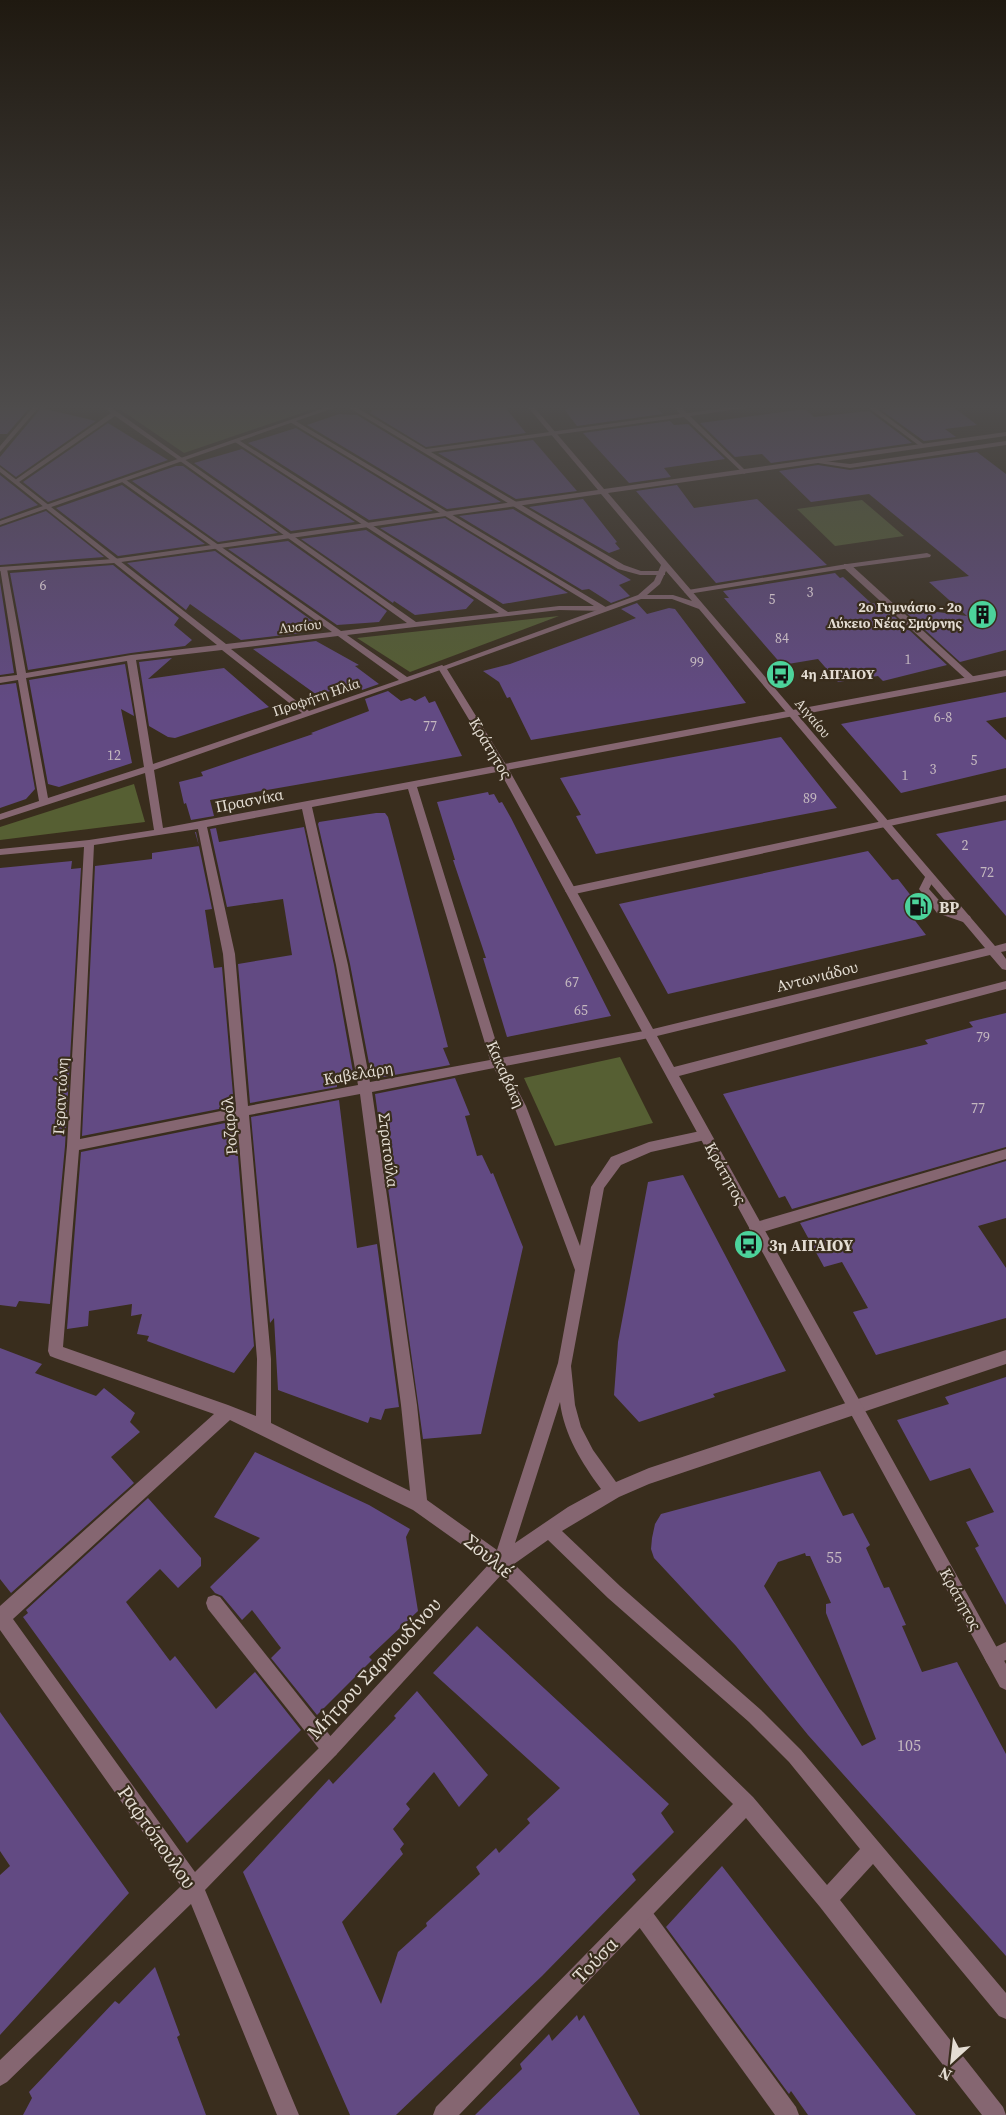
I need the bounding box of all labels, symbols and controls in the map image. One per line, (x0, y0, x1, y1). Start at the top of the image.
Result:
house number: 6 (40, 575, 47, 595)
house number: 3 (807, 582, 814, 602)
house number: 5 (769, 589, 776, 609)
place label: 2ο Γυμνάσιο - 2ο Λύκειο Νέας Σμύρνης (827, 597, 962, 633)
building icon: 2ο Γυμνάσιο - 2ο Λύκειο Νέας Σμύρνης (967, 599, 999, 631)
street label: Λυσίου (278, 614, 322, 638)
house number: 84 (775, 628, 789, 648)
house number: 1 (905, 649, 912, 669)
house number: 99 (690, 652, 704, 672)
bus stop icon: 4η ΑΙΓΑΙΟΥ (764, 658, 796, 690)
place label: 4η ΑΙΓΑΙΟΥ (801, 664, 875, 684)
street label: Προφήτη Ηλία (270, 673, 362, 721)
street label: Αιγαίου (791, 694, 835, 742)
house number: 6-8 (934, 707, 952, 727)
street label: Κράτητος (464, 713, 518, 783)
house number: 77 (423, 716, 437, 736)
house number: 12 (107, 745, 121, 765)
house number: 5 (971, 750, 978, 770)
house number: 3 (930, 759, 937, 779)
house number: 1 (902, 765, 909, 785)
street label: Πρασνίκα (213, 783, 285, 817)
house number: 89 (803, 788, 817, 808)
house number: 2 (962, 835, 969, 855)
house number: 72 (980, 862, 994, 882)
fuel station icon: BP (902, 891, 934, 923)
place label: BP (939, 896, 959, 918)
street label: Αντωνιάδου (774, 955, 860, 997)
house number: 67 (565, 972, 579, 992)
house number: 65 (574, 1000, 588, 1020)
house number: 79 (976, 1027, 990, 1047)
street label: Κακαβάκη (481, 1037, 531, 1111)
street label: Καβελάρη (322, 1056, 394, 1090)
street label: Γεραντώνη (47, 1057, 73, 1135)
street label: Ροζαρόλ (215, 1095, 243, 1156)
house number: 77 (971, 1098, 985, 1118)
street label: Στρατούλα (374, 1112, 404, 1188)
street label: Κράτητος (700, 1138, 752, 1208)
bus stop icon: 3η ΑΙΓΑΙΟΥ (732, 1229, 764, 1261)
place label: 3η ΑΙΓΑΙΟΥ (769, 1234, 853, 1256)
street label: Σουλιέ (458, 1527, 520, 1585)
house number: 55 (826, 1546, 842, 1568)
street label: Κράτητος (935, 1564, 987, 1634)
street label: Μήτρου Σαρκουδίνου (301, 1591, 447, 1745)
house number: 105 (897, 1734, 921, 1756)
street label: Ραφτόπουλου (111, 1780, 203, 1894)
street label: Τούσα (566, 1931, 624, 1989)
north arrow (922, 2031, 982, 2091)
text: N (935, 2062, 955, 2087)

